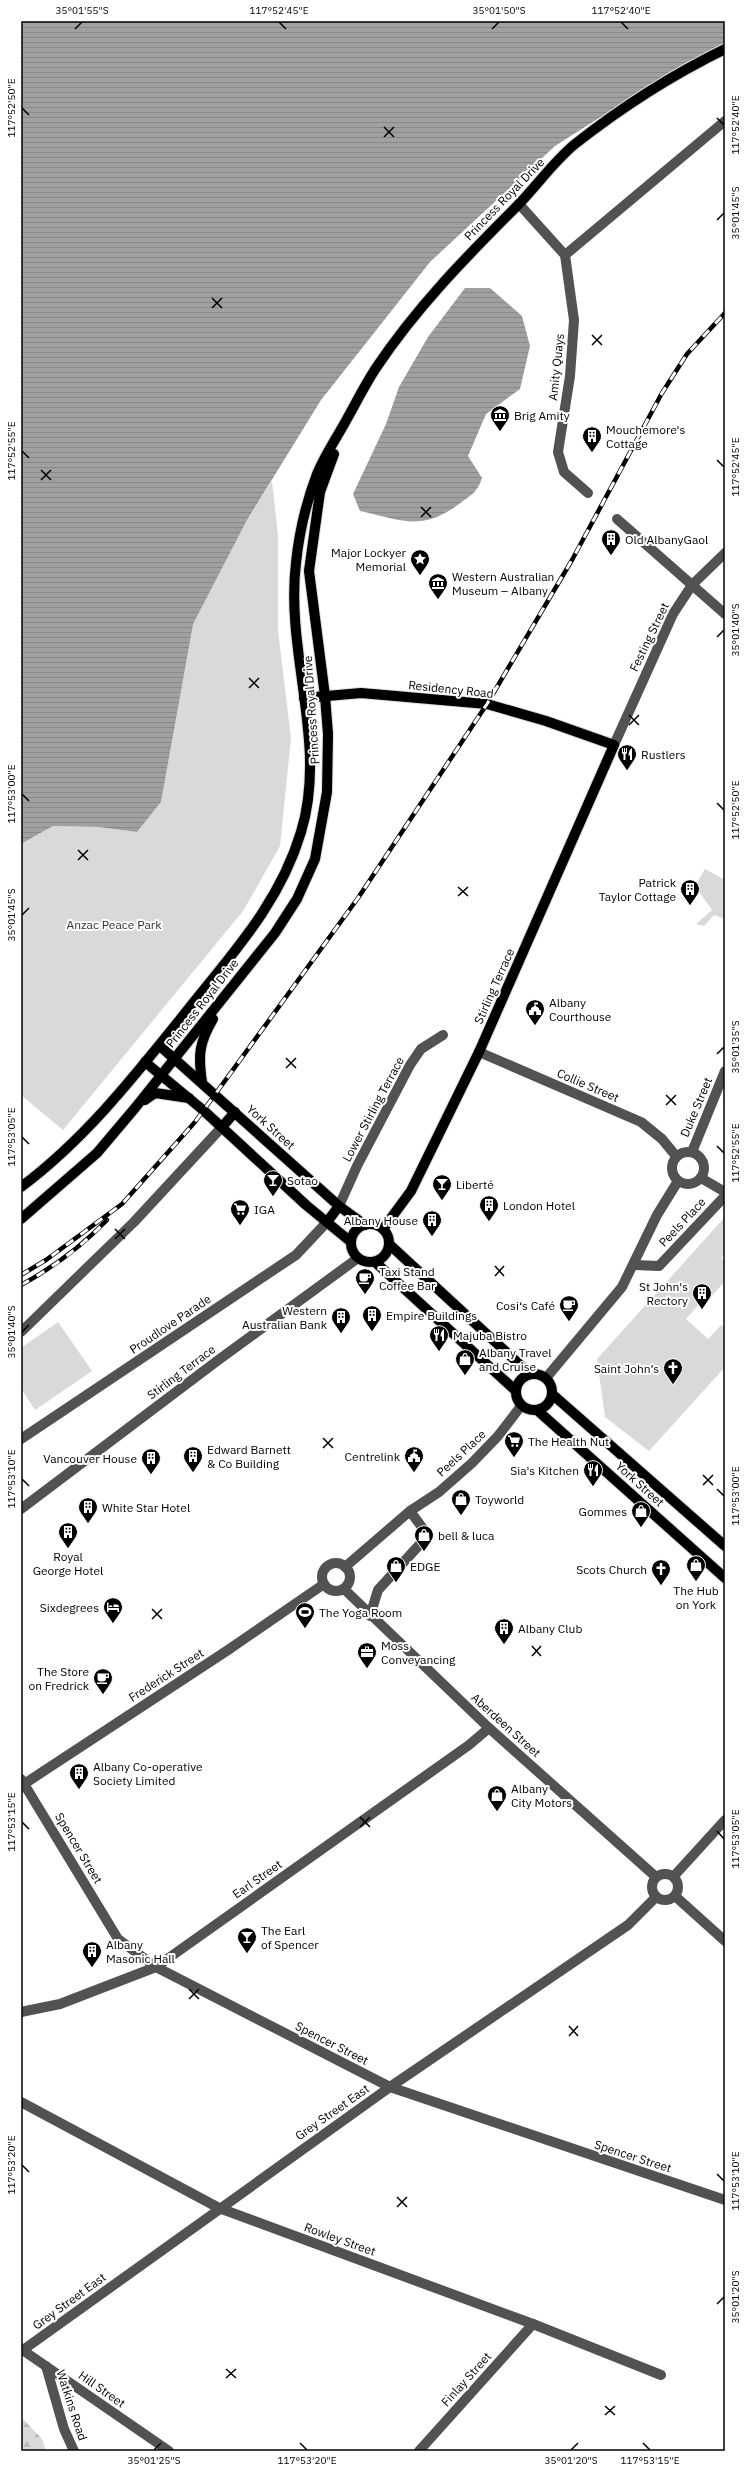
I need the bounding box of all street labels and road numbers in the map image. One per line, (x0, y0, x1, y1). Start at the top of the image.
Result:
street label: Princess Royal Drive (461, 154, 547, 243)
street label: Amity Quays (545, 332, 567, 401)
street label: Festing Street (626, 600, 672, 674)
street label: Princess Royal Drive (300, 655, 322, 765)
street label: Residency Road (408, 677, 494, 701)
street label: Stirling Terrace (471, 945, 518, 1026)
street label: Princess Royal Drive (163, 955, 242, 1050)
street label: Lower Stirling Terrace (339, 1054, 407, 1164)
street label: Collie Street (555, 1065, 621, 1105)
street label: Duke Street (677, 1075, 715, 1139)
street label: York Street (244, 1101, 298, 1153)
street label: Peels Place (655, 1194, 709, 1250)
street label: Proudlove Parade (126, 1291, 214, 1357)
street label: Stirling Terrace (144, 1341, 218, 1402)
street label: Peels Place (433, 1426, 489, 1480)
street label: York Street (613, 1458, 667, 1510)
street label: Frederick Street (126, 1645, 206, 1705)
street label: Aberdeen Street (468, 1690, 544, 1760)
street label: Spencer Street (52, 1810, 106, 1886)
street label: Earl Street (229, 1857, 285, 1901)
street label: Spencer Street (293, 2018, 371, 2068)
street label: Grey Street East (292, 2081, 372, 2143)
street label: Spencer Street (593, 2136, 673, 2176)
street label: Rowley Street (302, 2219, 378, 2259)
street label: Grey Street East (29, 2269, 109, 2333)
street label: Finlay Street (438, 2349, 494, 2409)
street label: Hill Street (76, 2367, 128, 2411)
street label: Watkins Road (53, 2368, 91, 2442)

